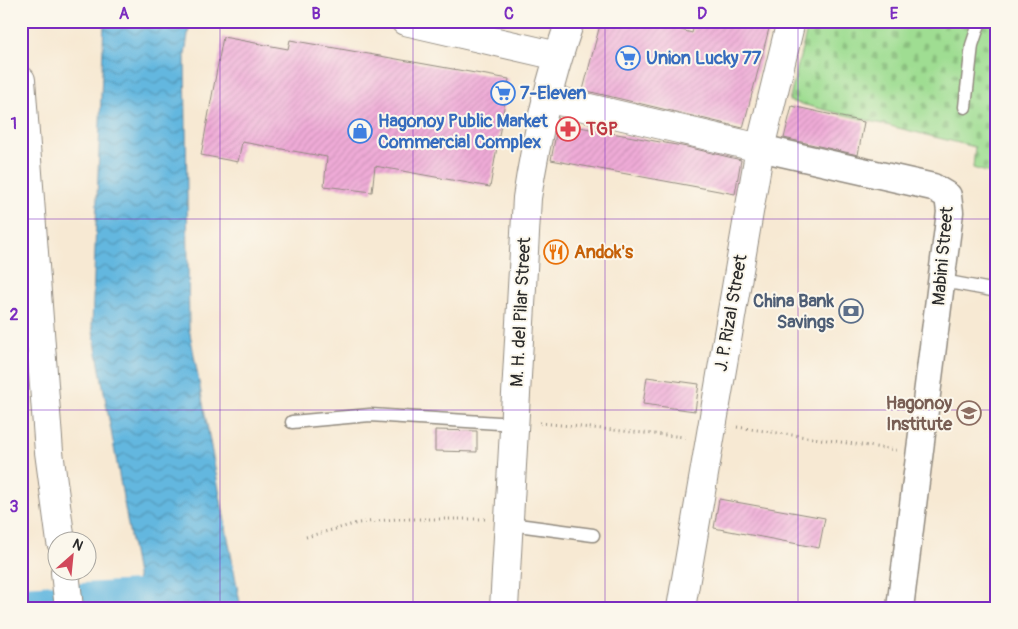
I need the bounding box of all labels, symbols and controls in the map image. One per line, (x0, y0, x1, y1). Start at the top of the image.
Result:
text: A (119, 4, 130, 24)
text: B (311, 4, 321, 24)
text: C (504, 4, 514, 24)
text: D (697, 4, 707, 24)
text: E (890, 4, 899, 24)
supermarket icon: Union Lucky 77 (615, 45, 641, 71)
place label: Union Lucky 77 (646, 47, 762, 70)
supermarket icon: 7-Eleven (490, 80, 516, 106)
place label: 7-Eleven (520, 82, 587, 105)
place label: Hagonoy Public Market Commercial Complex (378, 110, 549, 154)
text: 1 (11, 114, 17, 134)
pharmacy icon: TGP (555, 116, 581, 142)
shop icon: Hagonoy Public Market Commercial Complex (347, 118, 373, 144)
place label: TGP (585, 118, 618, 141)
street label: Mabini Street (927, 205, 959, 306)
street label: M. H. del Pilar Street (506, 236, 536, 387)
restaurant icon: Andok's (543, 239, 569, 265)
place label: Andok's (574, 241, 634, 264)
street label: J. P. Rizal Street (709, 252, 753, 373)
place label: China Bank Savings (753, 290, 835, 334)
bank icon: China Bank Savings (838, 298, 864, 324)
text: 2 (10, 305, 19, 325)
place label: Hagonoy Institute (886, 392, 953, 436)
school or university icon: Hagonoy Institute (956, 400, 982, 426)
text: 3 (10, 497, 19, 517)
north arrow (48, 532, 98, 582)
text: N (70, 535, 86, 555)

